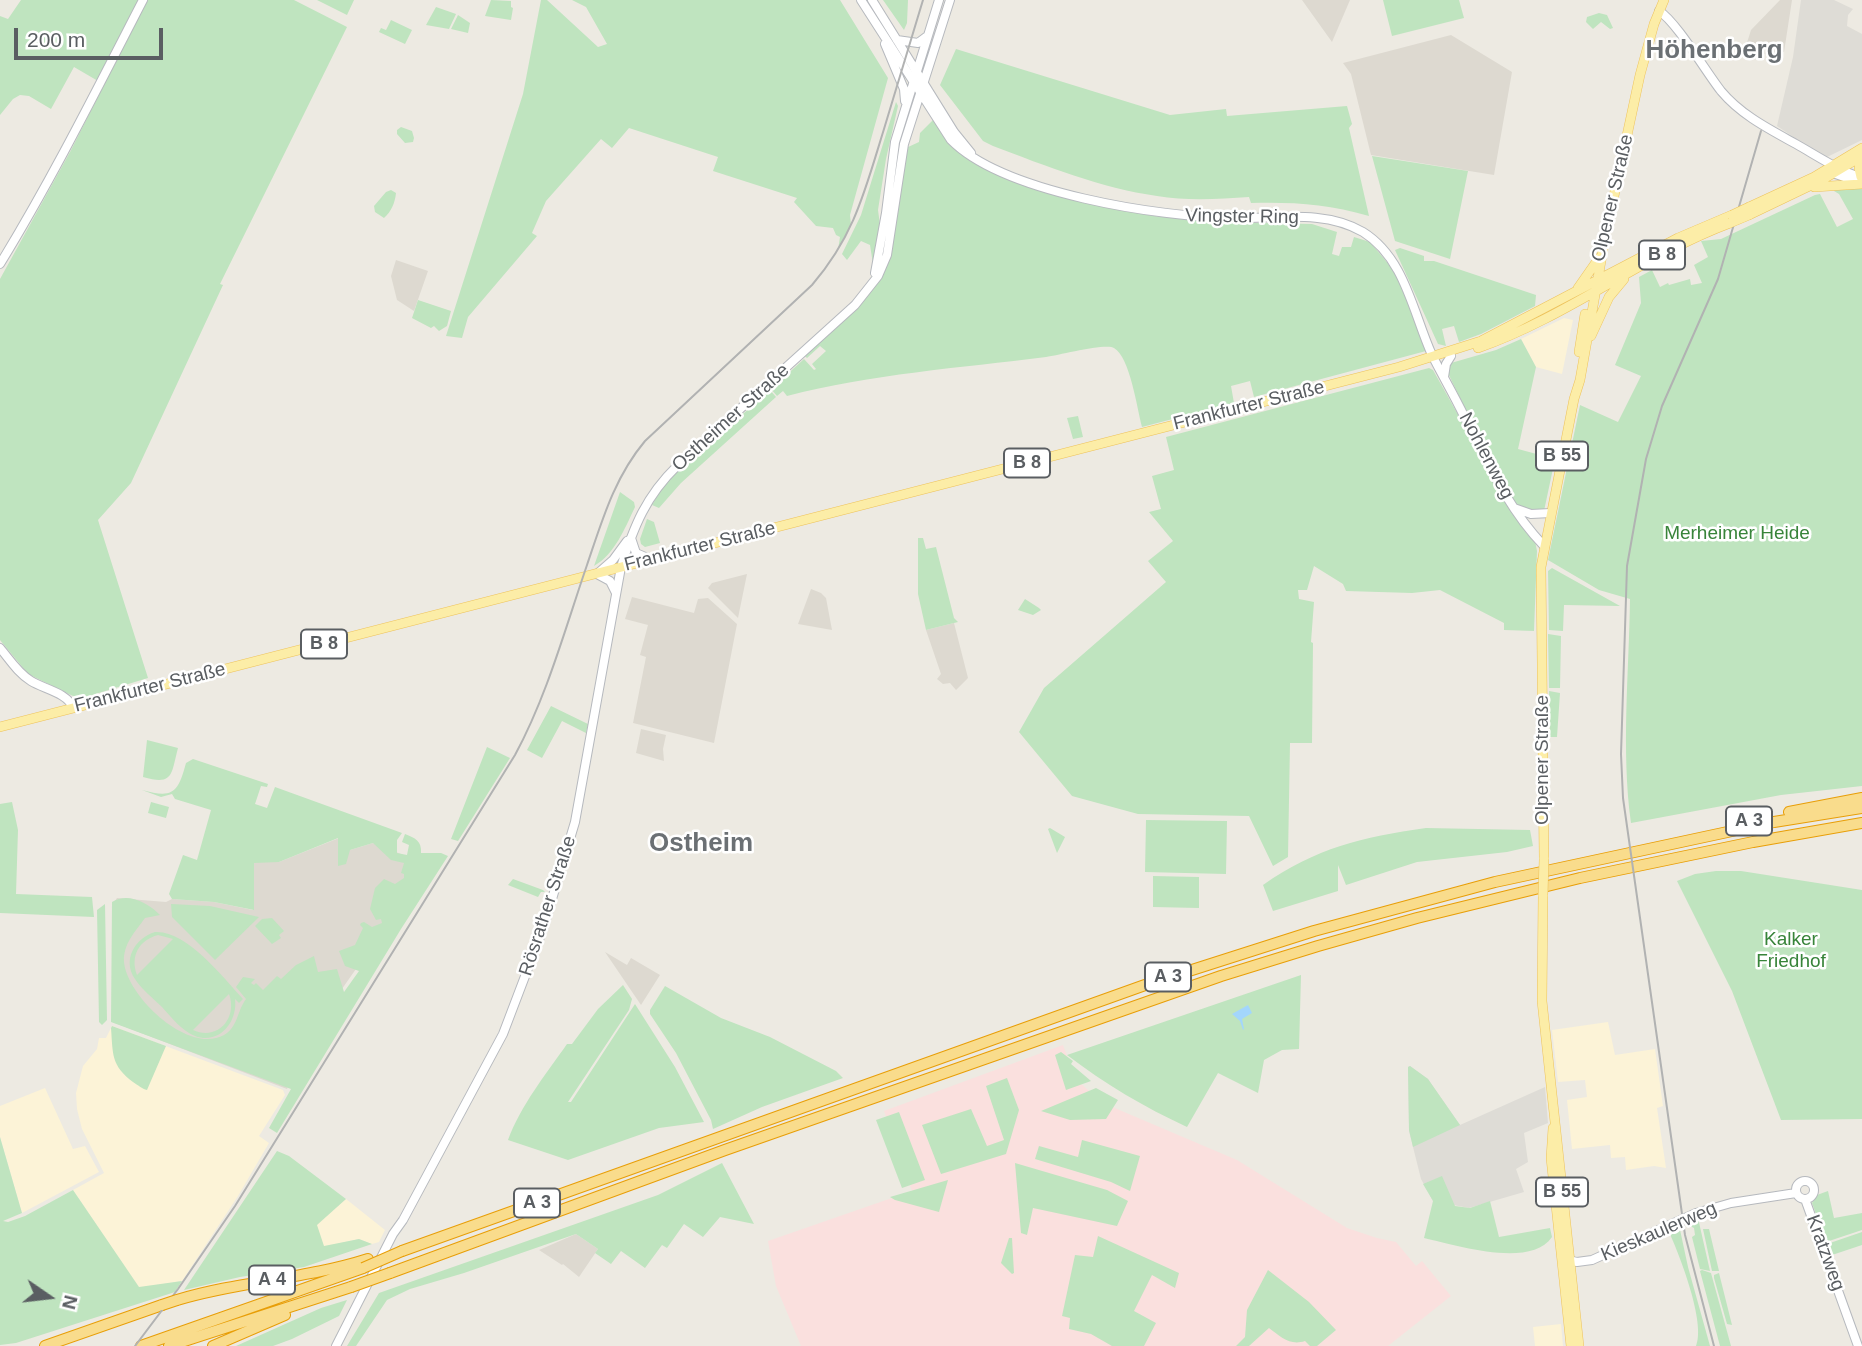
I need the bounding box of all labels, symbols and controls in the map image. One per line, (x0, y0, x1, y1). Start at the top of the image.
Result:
scale bar (18, 14, 166, 58)
text: 200 m (27, 28, 85, 51)
district label: Höhenberg (1645, 35, 1783, 67)
street label: Olpener Straße (1587, 132, 1639, 264)
street label: Vingster Ring (1185, 205, 1299, 229)
road number: B 8 (1639, 241, 1685, 270)
street label: Ostheimer Straße (668, 359, 794, 477)
street label: Frankfurter Straße (1171, 376, 1327, 436)
street label: Nohlenweg (1454, 409, 1518, 503)
road number: B 55 (1536, 442, 1588, 470)
road number: B 8 (1004, 448, 1050, 477)
street label: Frankfurter Straße (622, 517, 778, 577)
park label: Merheimer Heide (1664, 523, 1810, 545)
road number: B 8 (301, 630, 347, 658)
street label: Frankfurter Straße (72, 658, 228, 718)
street label: Olpener Straße (1532, 695, 1554, 825)
road number: A 3 (1726, 806, 1772, 836)
district label: Ostheim (649, 828, 753, 860)
street label: Rösrather Straße (515, 833, 581, 979)
park label: Kalker Friedhof (1756, 929, 1826, 973)
road number: A 3 (1145, 962, 1191, 992)
road number: B 55 (1536, 1177, 1588, 1206)
road number: A 3 (514, 1188, 560, 1218)
street label: Kieskaulerweg (1598, 1197, 1720, 1267)
street label: Kratzweg (1801, 1212, 1849, 1294)
north arrow (14, 1262, 84, 1332)
road number: A 4 (249, 1266, 295, 1294)
text: N (58, 1293, 82, 1311)

